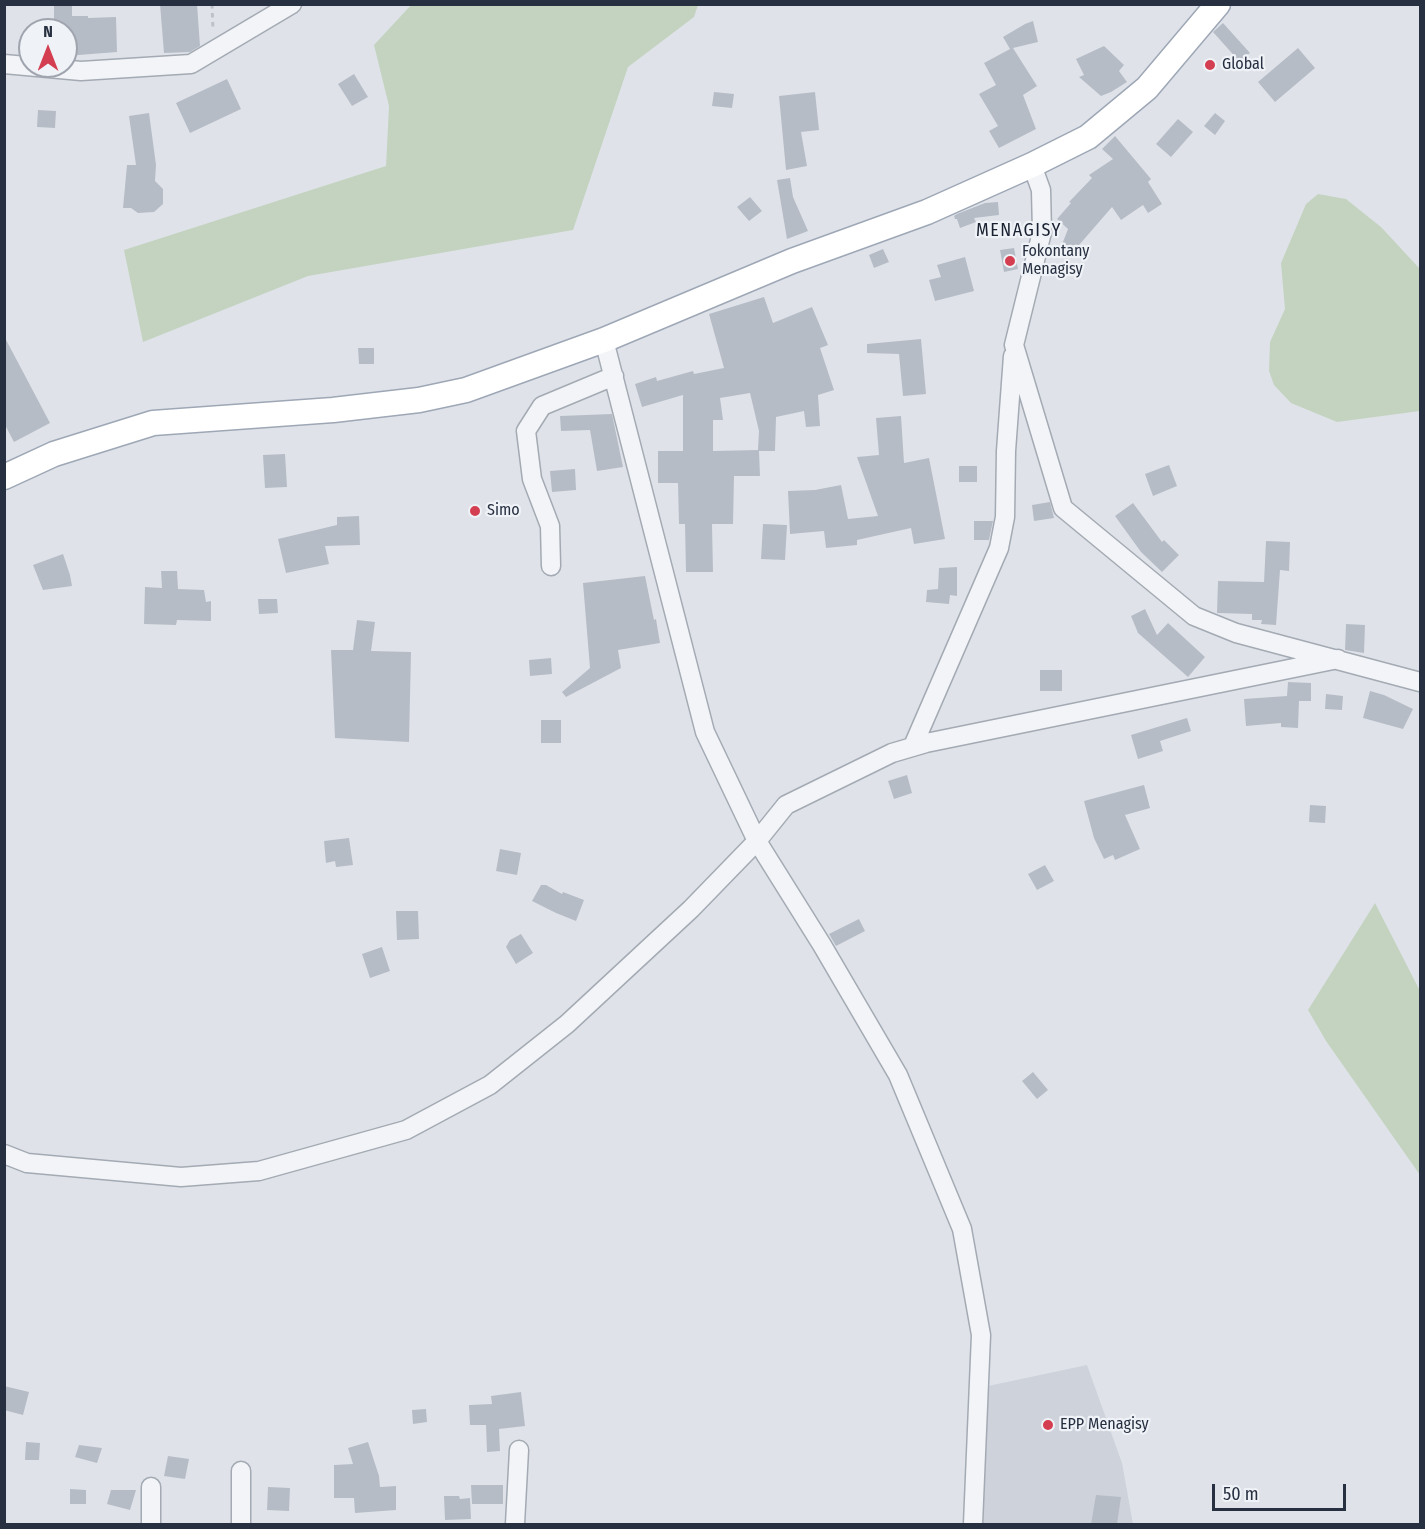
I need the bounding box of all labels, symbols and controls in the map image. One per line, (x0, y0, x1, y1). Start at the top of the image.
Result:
north arrow (18, 18, 78, 78)
text: N (43, 22, 53, 41)
place label: Global (1222, 55, 1264, 75)
marker: Global (1203, 58, 1217, 72)
district label: MENAGISY (976, 220, 1062, 242)
place label: Fokontany Menagisy (1022, 242, 1089, 280)
marker: Fokontany Menagisy (1003, 254, 1017, 268)
place label: Simo (487, 501, 520, 521)
marker: Simo (468, 504, 482, 518)
place label: EPP Menagisy (1060, 1415, 1149, 1435)
marker: EPP Menagisy (1041, 1418, 1055, 1432)
scale bar (1215, 1472, 1348, 1510)
text: 50 m (1223, 1483, 1259, 1505)

